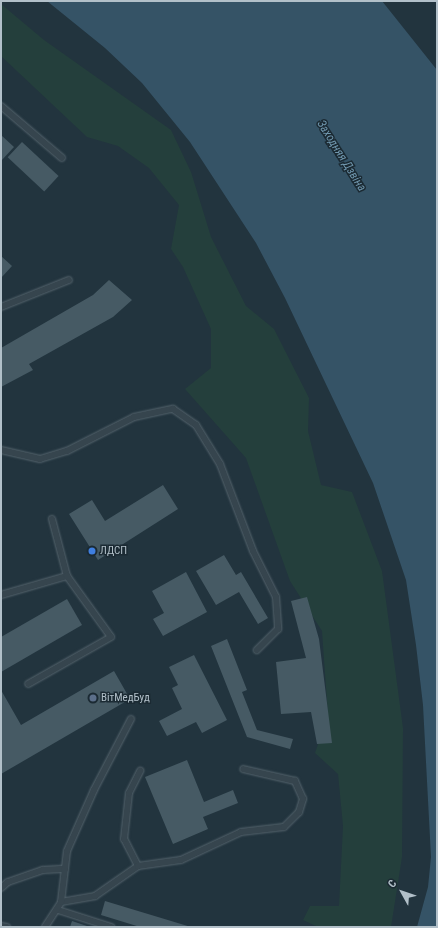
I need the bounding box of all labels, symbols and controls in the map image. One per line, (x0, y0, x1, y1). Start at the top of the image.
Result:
water label: Заходняя Дзвіна (313, 118, 369, 194)
place label: ЛДСП (100, 544, 127, 558)
marker: ЛДСП (87, 546, 97, 556)
place label: ВітМедБуд (101, 691, 150, 705)
marker: ВітМедБуд (88, 693, 98, 703)
north arrow (382, 872, 422, 912)
text: С (385, 877, 399, 891)

